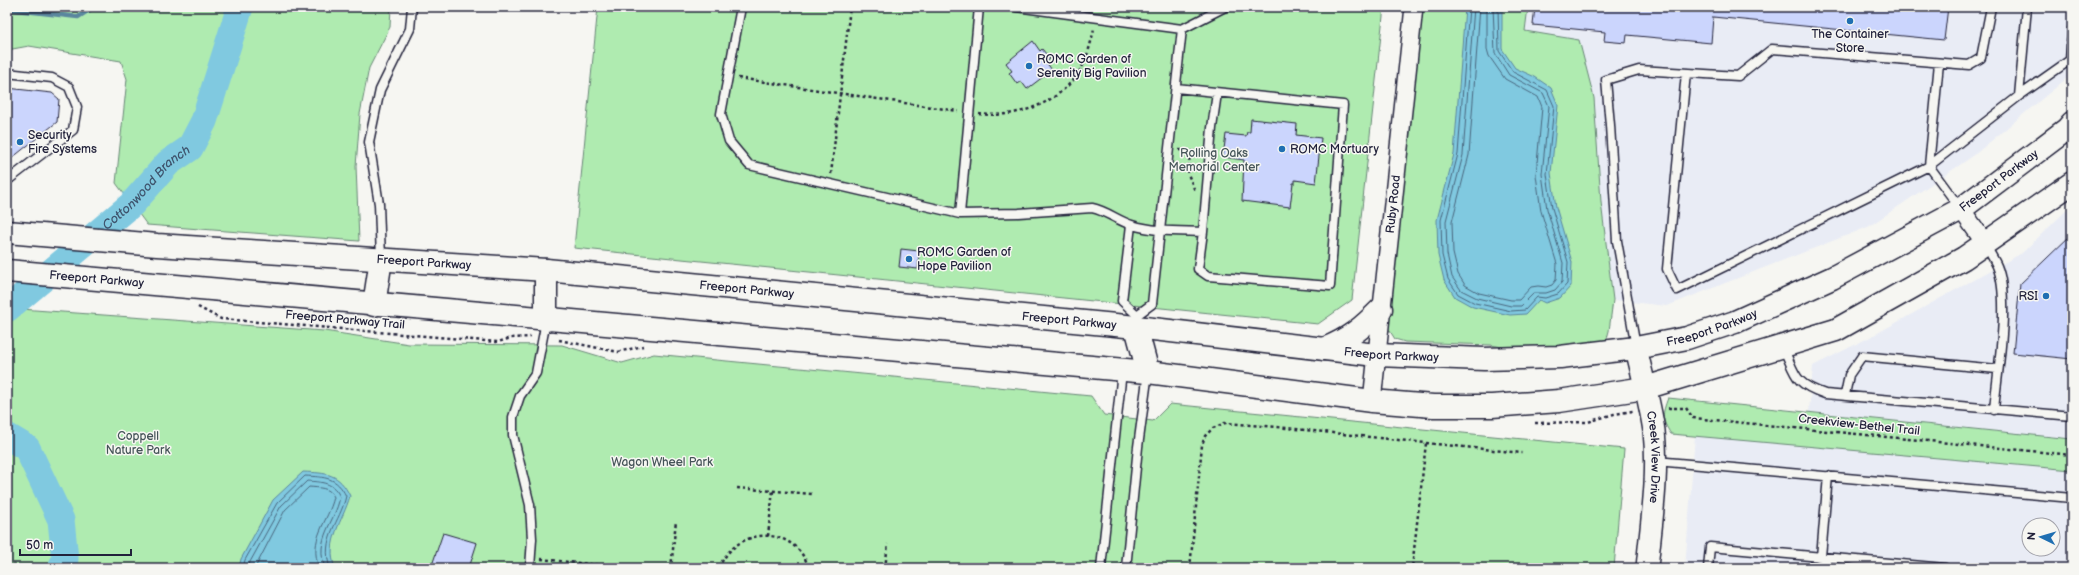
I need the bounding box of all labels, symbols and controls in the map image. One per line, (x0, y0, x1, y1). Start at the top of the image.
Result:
marker: The Container Store (1845, 16, 1855, 26)
place label: The Container Store (1811, 27, 1889, 56)
place label: ROMC Garden of Serenity Big Pavilion (1037, 52, 1147, 81)
marker: ROMC Garden of Serenity Big Pavilion (1024, 61, 1034, 71)
place label: Security Fire Systems (28, 128, 97, 157)
marker: Security Fire Systems (15, 137, 25, 147)
water label: Cottonwood Branch (99, 142, 193, 233)
place label: ROMC Mortuary (1290, 142, 1379, 157)
marker: ROMC Mortuary (1277, 144, 1287, 154)
park label: Rolling Oaks Memorial Center (1168, 146, 1260, 175)
street label: Freeport Parkway (1956, 146, 2042, 215)
street label: Ruby Road (1382, 174, 1404, 234)
place label: ROMC Garden of Hope Pavilion (917, 245, 1011, 274)
street label: Freeport Parkway (376, 252, 472, 273)
marker: ROMC Garden of Hope Pavilion (904, 254, 914, 264)
street label: Freeport Parkway (49, 267, 145, 291)
street label: Freeport Parkway (699, 277, 795, 301)
place label: RSI (2018, 289, 2038, 304)
marker: RSI (2041, 291, 2051, 301)
street label: Freeport Parkway (1665, 305, 1760, 349)
street label: Freeport Parkway Trail (285, 307, 405, 333)
street label: Freeport Parkway (1021, 309, 1118, 333)
street label: Freeport Parkway (1343, 344, 1440, 365)
street label: Creek View Drive (1643, 410, 1663, 504)
street label: Creekview-Bethel Trail (1797, 411, 1921, 439)
park label: Coppell Nature Park (106, 429, 170, 458)
park label: Wagon Wheel Park (611, 455, 713, 470)
north arrow (2021, 517, 2061, 557)
scale bar (20, 531, 131, 557)
text: N (2025, 531, 2038, 541)
text: 50 m (26, 538, 53, 553)

